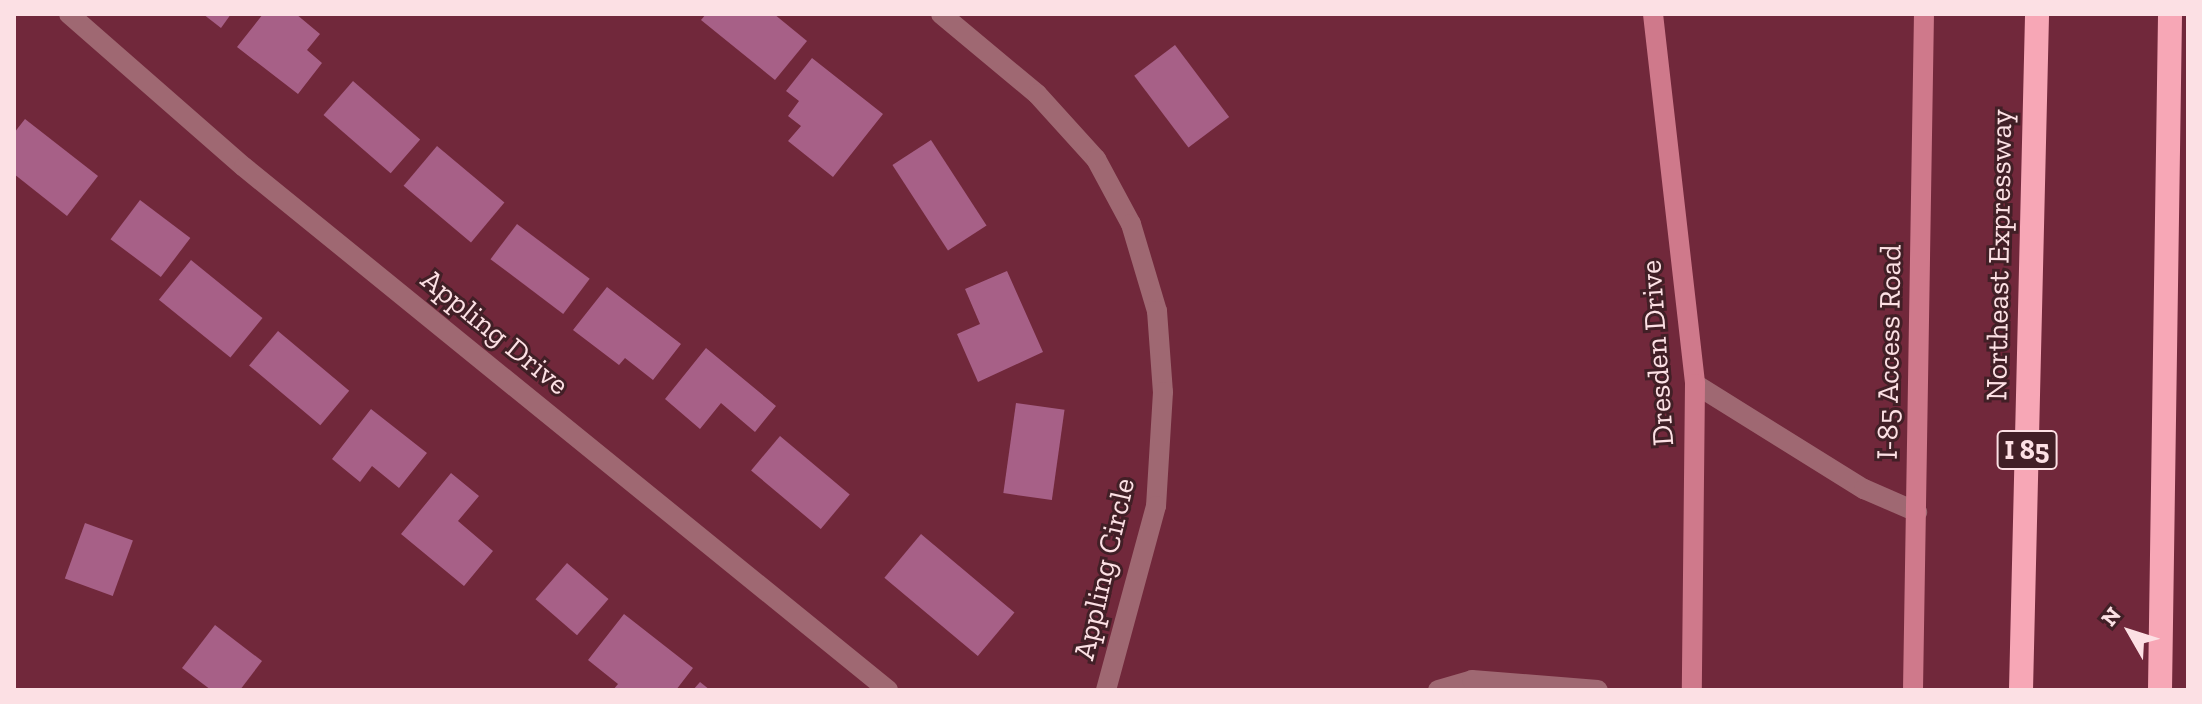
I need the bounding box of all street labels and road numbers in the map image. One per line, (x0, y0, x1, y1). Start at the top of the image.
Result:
street label: Northeast Expressway (1978, 109, 2020, 401)
street label: I-85 Access Road (1869, 244, 1909, 460)
street label: Dresden Drive (1633, 259, 1681, 447)
street label: Appling Drive (414, 261, 576, 403)
road number: I 85 (1995, 426, 2059, 474)
street label: Appling Circle (1066, 475, 1142, 663)

